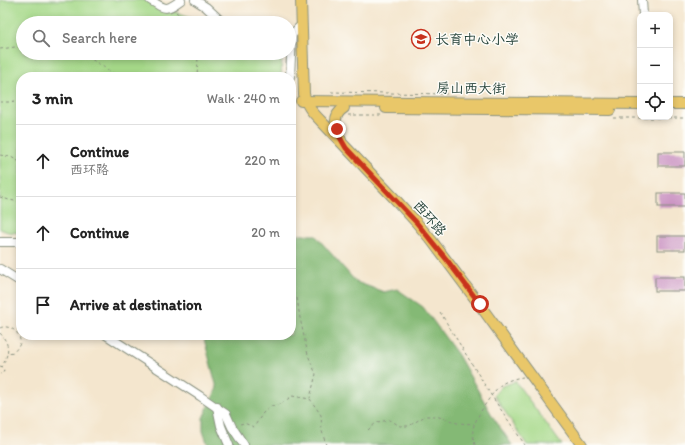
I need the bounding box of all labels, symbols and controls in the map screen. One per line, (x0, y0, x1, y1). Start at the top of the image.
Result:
map controls (637, 12, 673, 120)
button: + (637, 12, 673, 48)
search box (16, 16, 296, 60)
icon: search (30, 27, 52, 49)
school or university icon: 长育中心小学 (410, 28, 432, 50)
text: Search here (62, 29, 137, 47)
place label: 长育中心小学 (435, 31, 519, 48)
button: − (637, 48, 673, 84)
street label: 房山西大街 (436, 79, 506, 98)
button: locate (637, 84, 673, 120)
text: 3 min (32, 88, 73, 108)
text: Walk · 240 m (207, 91, 280, 106)
route end (328, 120, 346, 138)
text: Continue (70, 143, 129, 161)
icon: ahead (32, 150, 54, 172)
text: 220 m (244, 153, 280, 168)
text: 西环路 (70, 162, 109, 177)
street label: 西环路 (409, 197, 450, 240)
icon: ahead (32, 222, 54, 244)
text: Continue (70, 224, 129, 242)
text: 20 m (251, 225, 280, 240)
icon: arrive (32, 294, 54, 316)
route start (471, 295, 489, 313)
text: Arrive at destination (70, 296, 202, 314)

